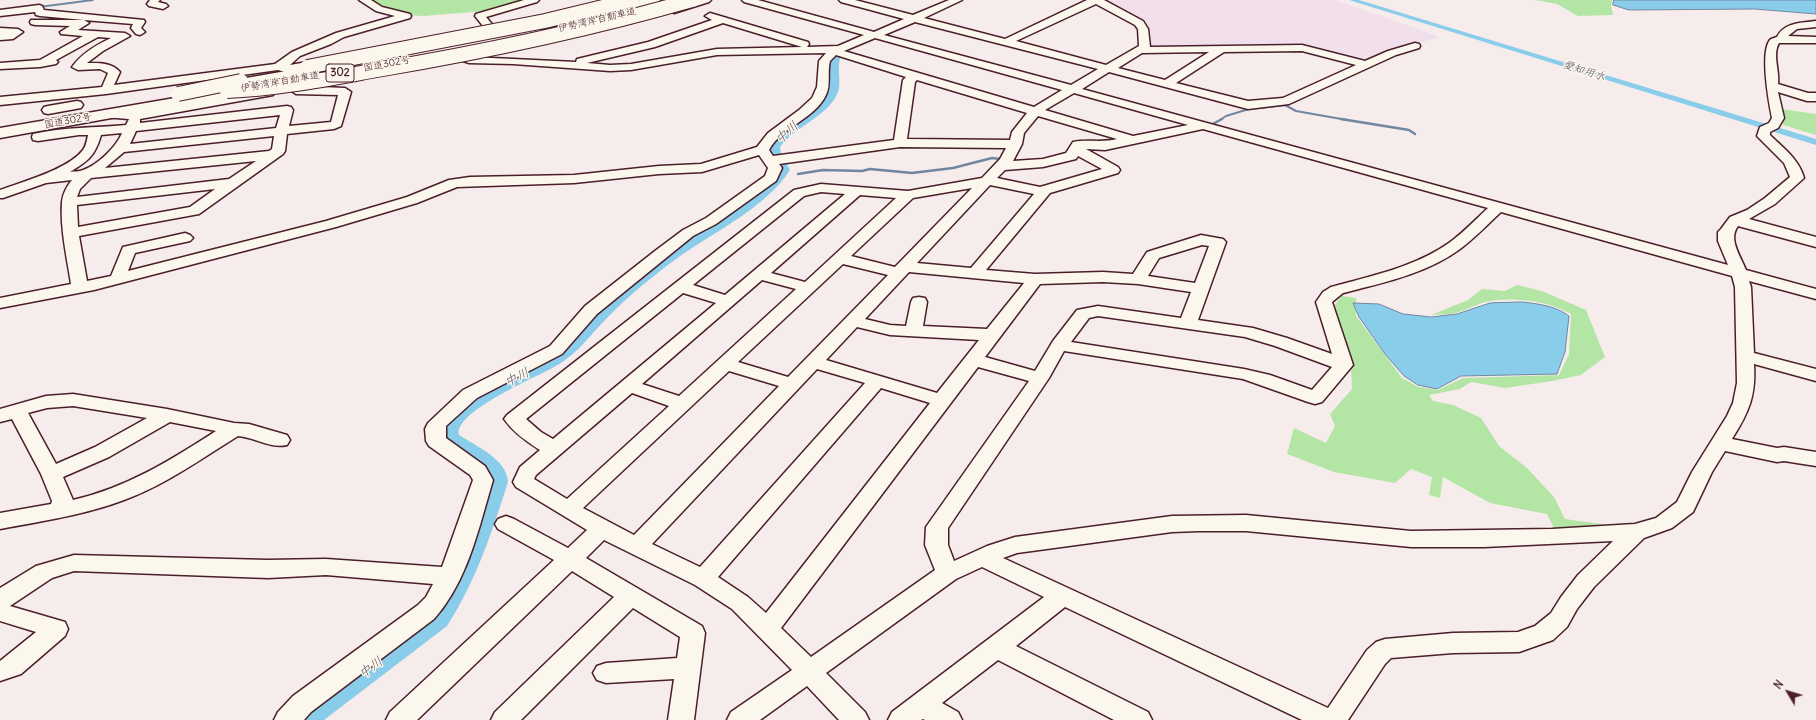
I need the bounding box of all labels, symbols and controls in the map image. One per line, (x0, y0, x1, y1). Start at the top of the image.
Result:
street label: 伊勢湾岸自動車道 (557, 5, 637, 35)
street label: 国道302号 (362, 54, 412, 74)
water label: 愛知用水 (1561, 58, 1607, 84)
road number: 302 (326, 64, 354, 82)
street label: 伊勢湾岸自動車道 (240, 69, 320, 95)
street label: 国道302号 (43, 111, 93, 131)
water label: 中川 (772, 119, 802, 147)
water label: 中川 (502, 365, 532, 391)
water label: 中川 (356, 654, 386, 682)
north arrow (1768, 672, 1808, 712)
text: N (1771, 677, 1786, 692)

